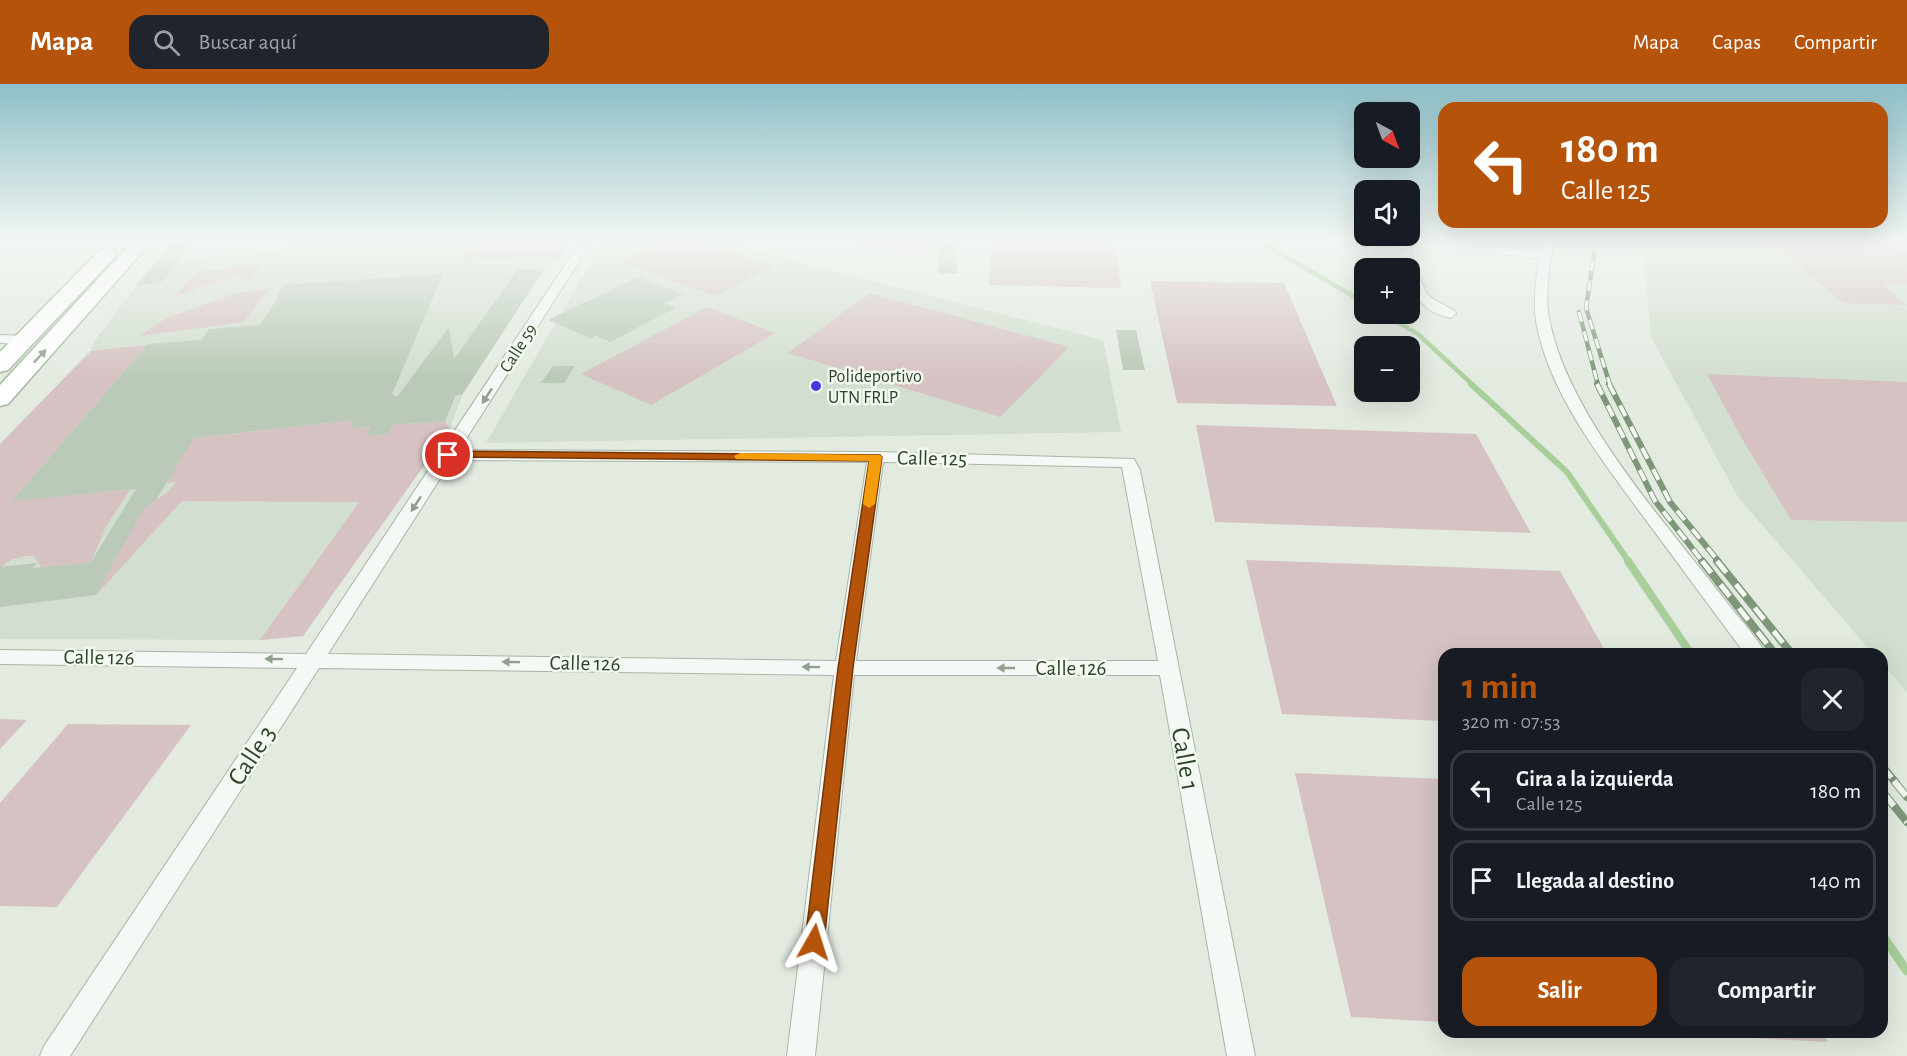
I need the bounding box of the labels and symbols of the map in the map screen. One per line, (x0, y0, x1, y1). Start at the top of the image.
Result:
north arrow (1354, 102, 1420, 168)
street label: Calle 59 (497, 321, 541, 376)
one-way arrow (33, 349, 46, 364)
place label: Polideportivo UTN FRLP (828, 368, 922, 407)
marker: Polideportivo UTN FRLP (809, 379, 823, 393)
one-way arrow (481, 388, 492, 404)
pin (422, 429, 473, 480)
street label: Calle 125 (897, 447, 967, 470)
one-way arrow (410, 495, 422, 511)
street label: Calle 126 (63, 646, 135, 669)
street label: Calle 126 (549, 652, 621, 675)
one-way arrow (264, 654, 283, 664)
one-way arrow (501, 657, 520, 667)
street label: Calle 126 (1036, 658, 1106, 679)
one-way arrow (801, 662, 820, 672)
one-way arrow (996, 663, 1015, 673)
street label: Calle 3 (223, 721, 281, 790)
street label: Calle 1 (1167, 726, 1203, 793)
position arrow (782, 910, 846, 974)

